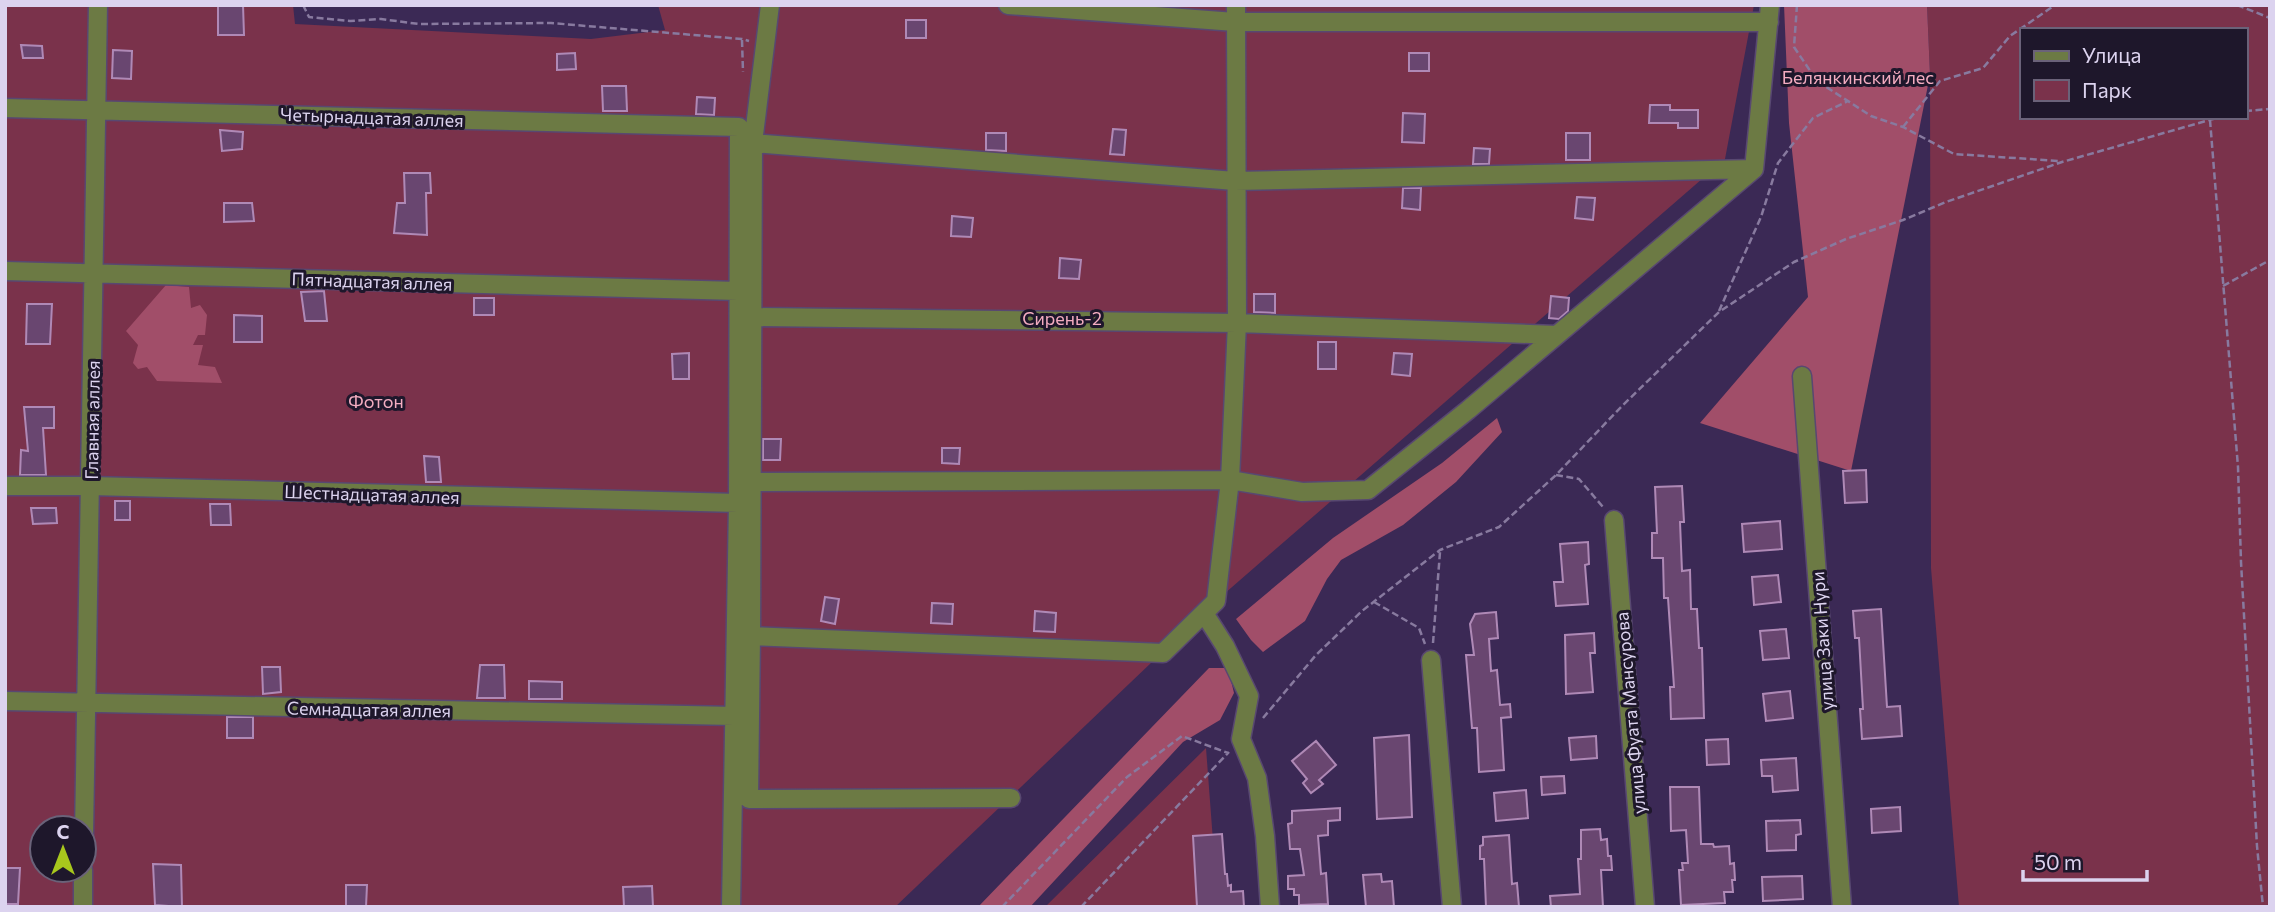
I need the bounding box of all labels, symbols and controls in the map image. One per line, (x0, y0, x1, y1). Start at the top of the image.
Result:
legend (2020, 28, 2247, 119)
text: Улица (2082, 42, 2141, 67)
park label: Белянкинский лес (1782, 66, 1934, 88)
text: Парк (2082, 77, 2132, 102)
street label: Четырнадцатая аллея (280, 103, 464, 131)
street label: Пятнадцатая аллея (291, 267, 453, 295)
park label: Сирень-2 (1022, 307, 1102, 329)
street label: Главная аллея (80, 360, 104, 480)
park label: Фотон (348, 390, 404, 412)
street label: Шестнадцатая аллея (284, 480, 460, 508)
street label: улица Заки Нури (1806, 571, 1838, 711)
street label: улица Фуата Мансурова (1610, 611, 1650, 815)
street label: Семнадцатая аллея (287, 697, 451, 721)
north arrow (28, 814, 98, 884)
text: С (57, 820, 70, 843)
scale bar (2023, 838, 2147, 882)
text: 50 m (2034, 849, 2082, 874)

